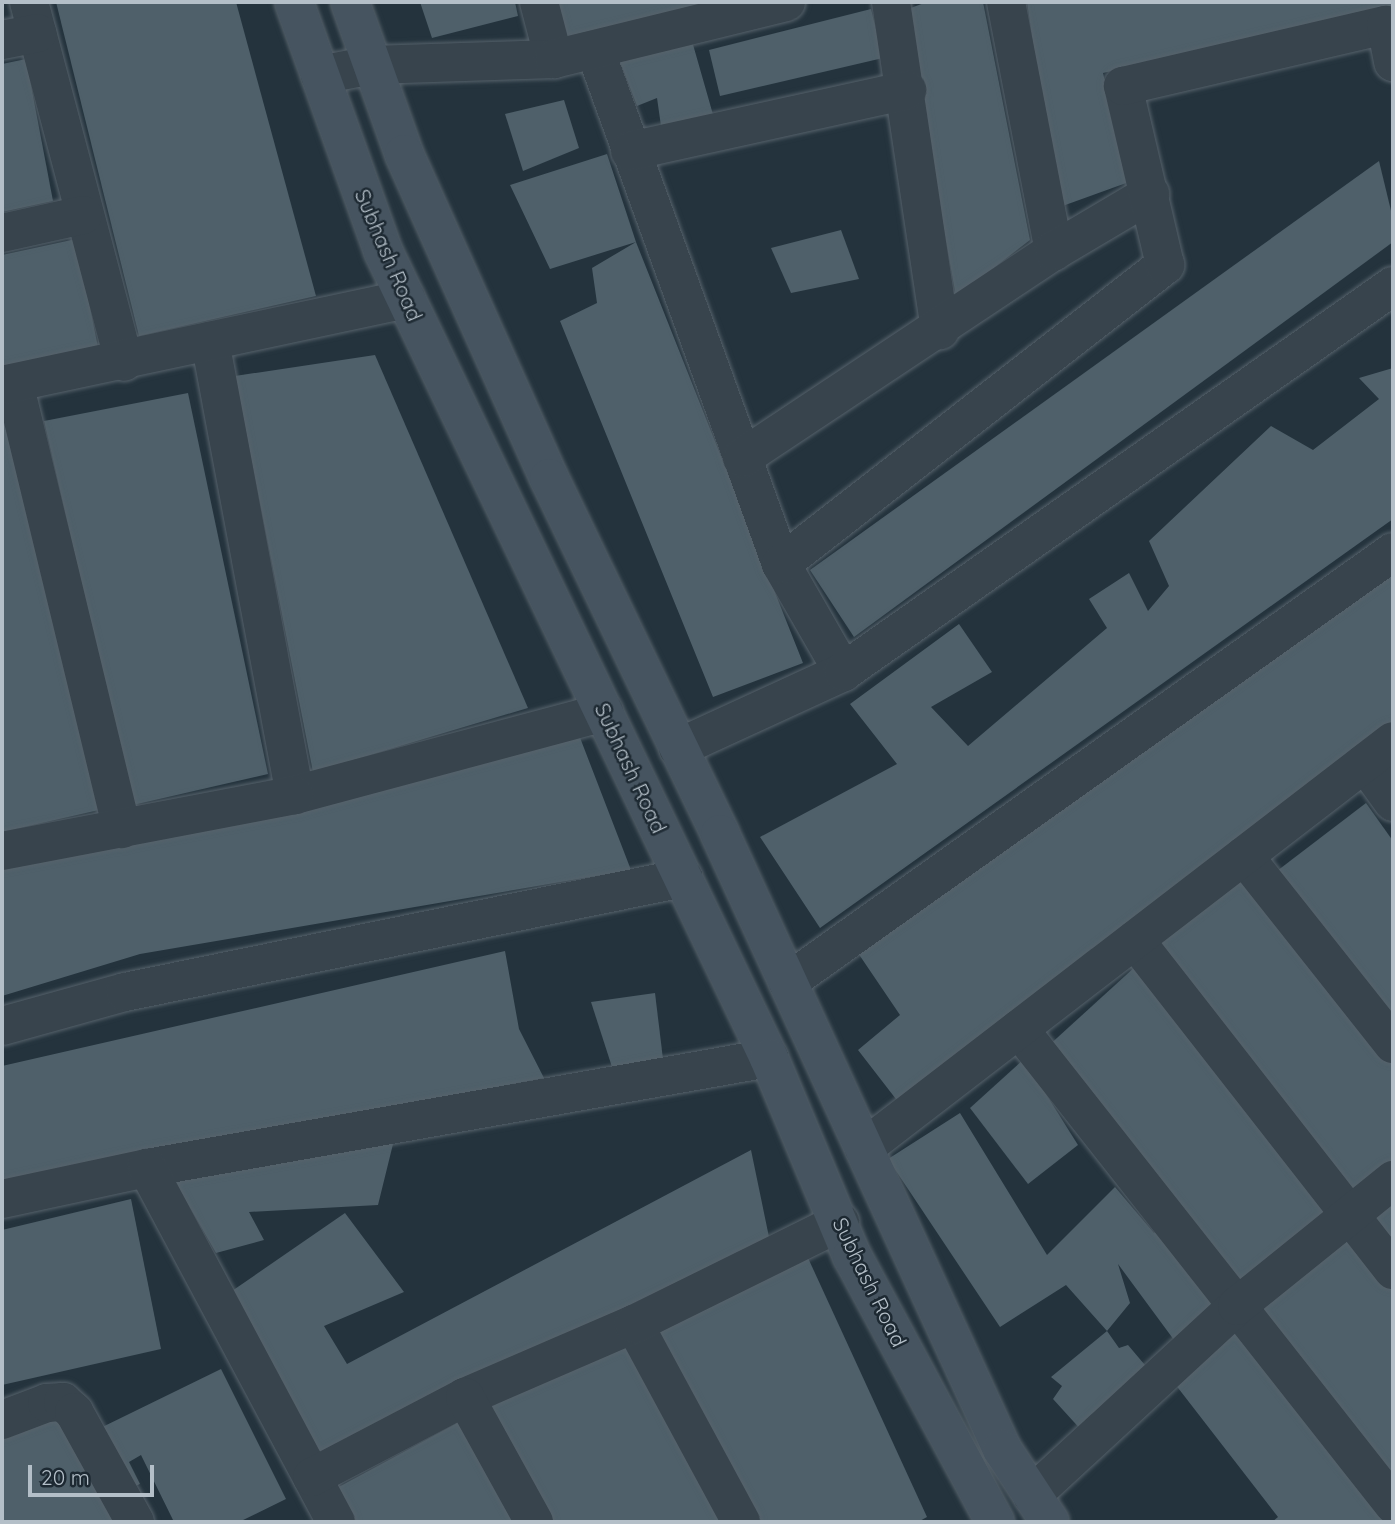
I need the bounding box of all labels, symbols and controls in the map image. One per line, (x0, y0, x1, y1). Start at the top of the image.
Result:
street label: Subhash Road (350, 185, 428, 325)
street label: Subhash Road (590, 699, 672, 837)
street label: Subhash Road (828, 1213, 912, 1351)
scale bar (32, 1450, 158, 1494)
text: 20 m (41, 1464, 90, 1490)

